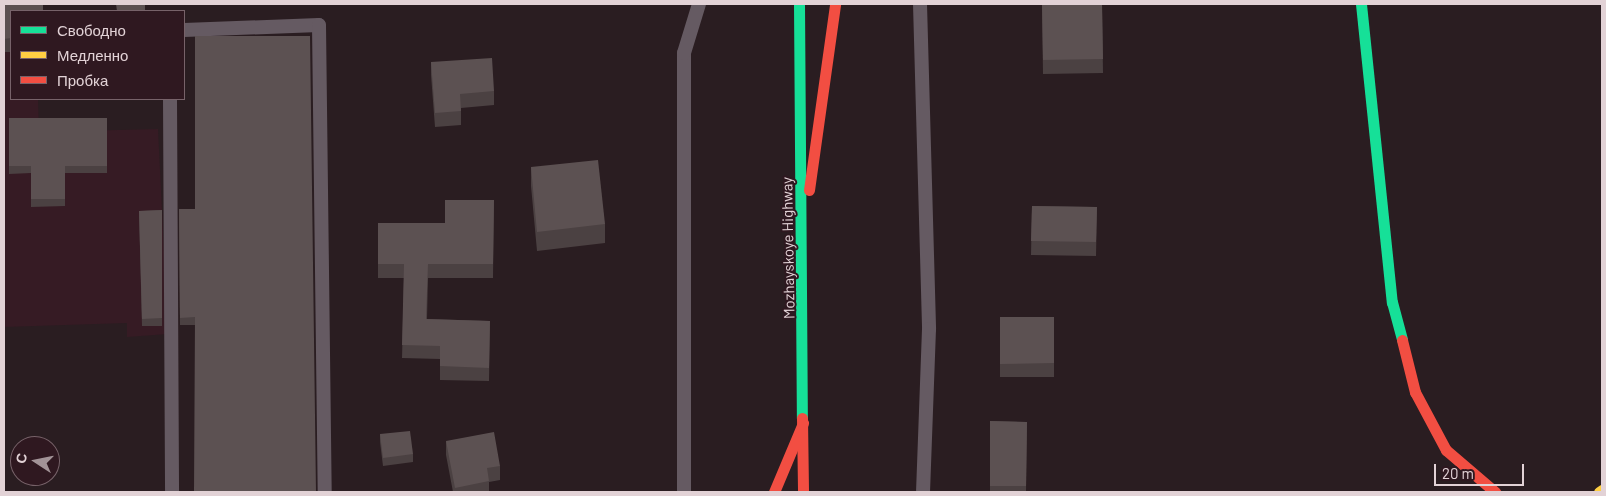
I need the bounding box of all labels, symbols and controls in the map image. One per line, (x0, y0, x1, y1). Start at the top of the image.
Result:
legend (10, 10, 185, 100)
text: Свободно (57, 21, 126, 39)
text: Медленно (57, 46, 128, 64)
text: Пробка (57, 71, 108, 89)
street label: Mozhayskoye Highway (778, 177, 798, 319)
north arrow (10, 436, 60, 486)
text: С (11, 452, 30, 465)
scale bar (1436, 454, 1526, 486)
text: 20 m (1442, 464, 1474, 482)

